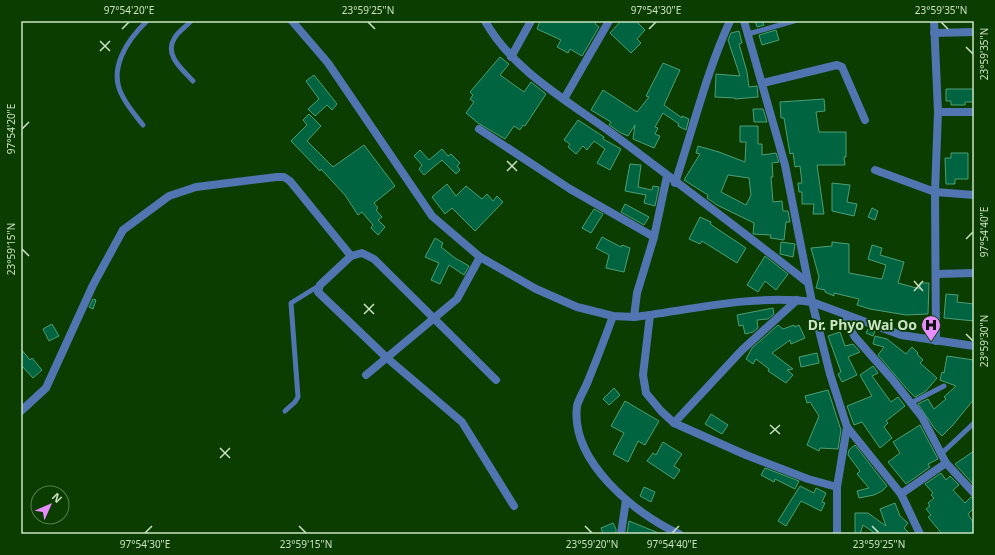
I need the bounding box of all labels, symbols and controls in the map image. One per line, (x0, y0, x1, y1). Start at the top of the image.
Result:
text: 97°54'20"E (104, 3, 154, 17)
text: 23°59'25"N (342, 3, 394, 17)
text: 97°54'30"E (631, 3, 681, 17)
text: 23°59'35"N (915, 3, 967, 17)
text: 23°59'35"N (977, 28, 991, 80)
text: 97°54'20"E (4, 104, 18, 154)
text: 97°54'40"E (977, 207, 991, 257)
text: 23°59'15"N (4, 223, 18, 275)
hospital icon: Dr. Phyo Wai Oo (920, 314, 942, 342)
place label: Dr. Phyo Wai Oo (808, 315, 917, 334)
text: 23°59'30"N (977, 315, 991, 367)
north arrow (30, 485, 70, 525)
text: N (49, 489, 66, 506)
text: 97°54'30"E (120, 537, 170, 551)
text: 23°59'15"N (280, 537, 332, 551)
text: 23°59'20"N (566, 537, 618, 551)
text: 97°54'40"E (647, 537, 697, 551)
text: 23°59'25"N (853, 537, 905, 551)

